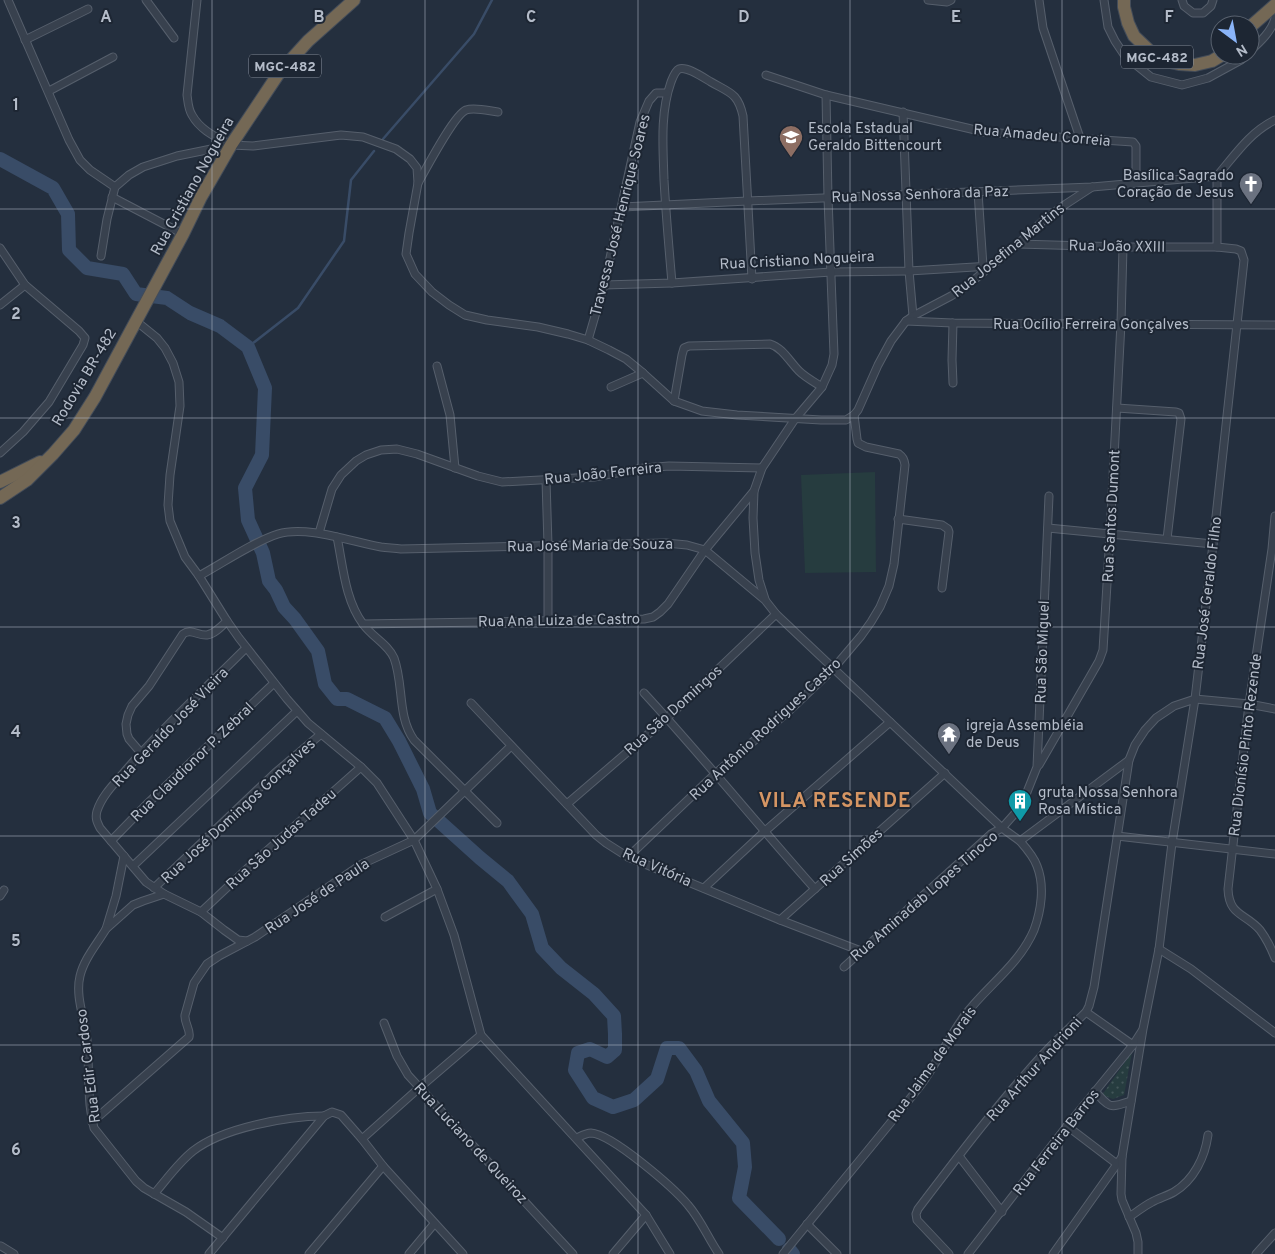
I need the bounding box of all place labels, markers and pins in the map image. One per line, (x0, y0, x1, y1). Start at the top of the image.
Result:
place label: Escola Estadual Geraldo Bittencourt (808, 120, 942, 156)
school or university icon: Escola Estadual Geraldo Bittencourt (778, 124, 804, 158)
place label: Basílica Sagrado Coração de Jesus (1117, 167, 1234, 203)
church icon: Basílica Sagrado Coração de Jesus (1238, 171, 1264, 205)
place label: igreja Assembléia de Deus (966, 717, 1084, 753)
temple icon: igreja Assembléia de Deus (936, 721, 962, 755)
place label: gruta Nossa Senhora Rosa Mística (1038, 784, 1178, 820)
building icon: gruta Nossa Senhora Rosa Mística (1007, 788, 1033, 822)

